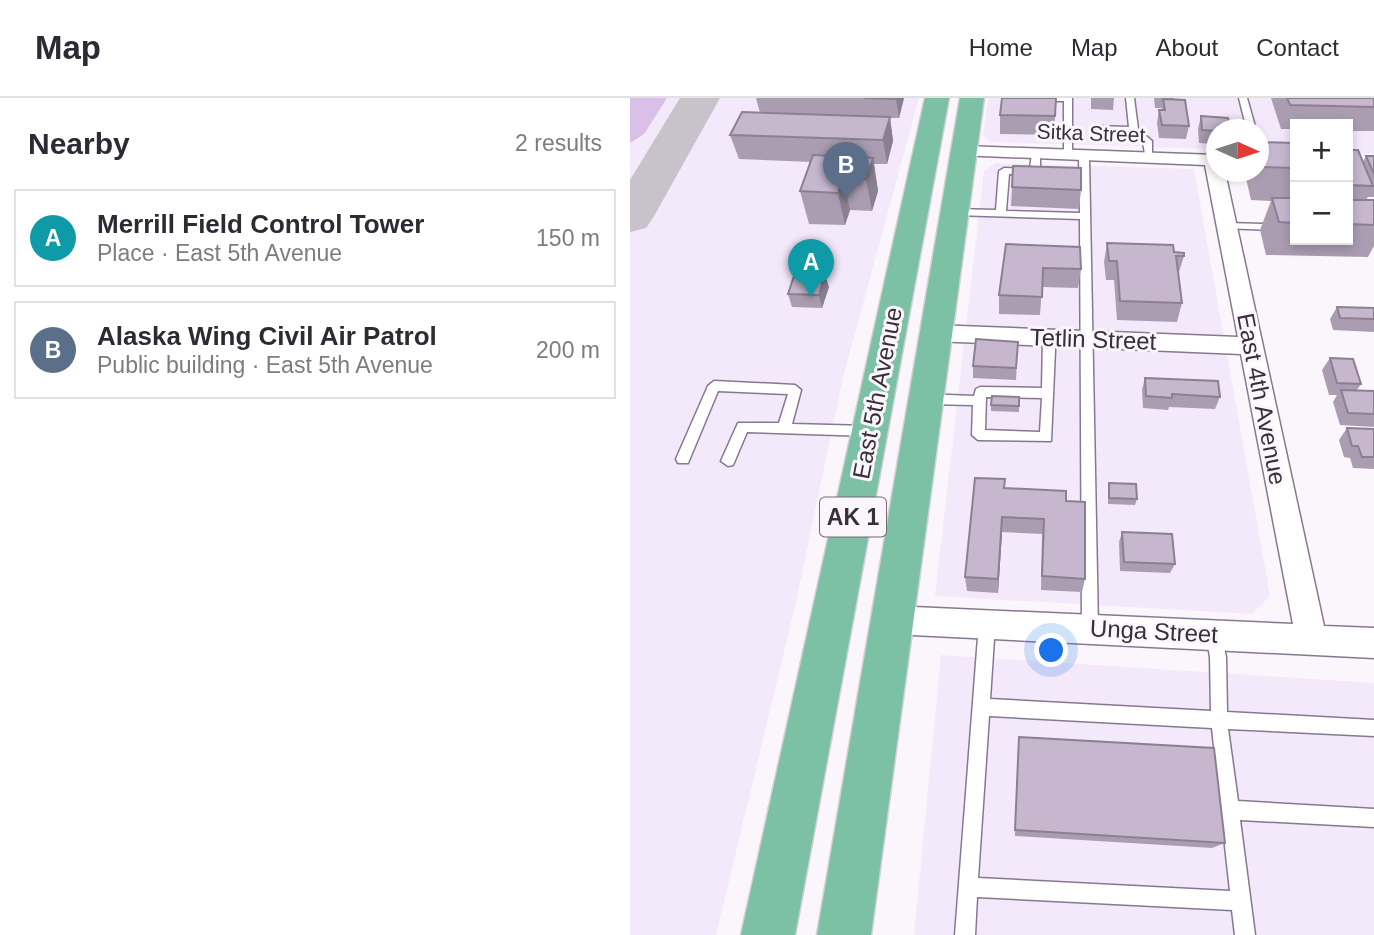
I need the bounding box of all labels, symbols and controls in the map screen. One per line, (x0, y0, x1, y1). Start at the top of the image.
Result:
text: Map (35, 29, 101, 66)
text: Home (969, 34, 1033, 61)
text: Map (1071, 34, 1118, 61)
text: About (1156, 34, 1218, 61)
text: Contact (1256, 34, 1339, 61)
north arrow (1206, 119, 1269, 182)
map controls (1290, 119, 1353, 245)
button: + (1290, 119, 1353, 182)
street label: Sitka Street (1036, 120, 1146, 146)
text: Nearby (28, 127, 130, 160)
text: 2 results (515, 130, 602, 156)
pin: B (823, 142, 869, 200)
button: − (1290, 182, 1353, 245)
text: Merrill Field Control Tower (97, 209, 424, 239)
text: A (45, 225, 61, 251)
text: 150 m (536, 225, 600, 251)
pin: A (788, 239, 834, 297)
text: Place · East 5th Avenue (97, 240, 342, 266)
street label: East 5th Avenue (847, 305, 907, 481)
street label: East 4th Avenue (1232, 311, 1292, 487)
text: Alaska Wing Civil Air Patrol (97, 321, 437, 351)
street label: Tetlin Street (1029, 323, 1157, 355)
text: B (45, 337, 61, 363)
text: 200 m (536, 337, 600, 363)
text: Public building · East 5th Avenue (97, 352, 433, 378)
road number: AK 1 (820, 498, 886, 536)
street label: Unga Street (1089, 614, 1219, 648)
your location (1034, 633, 1068, 667)

